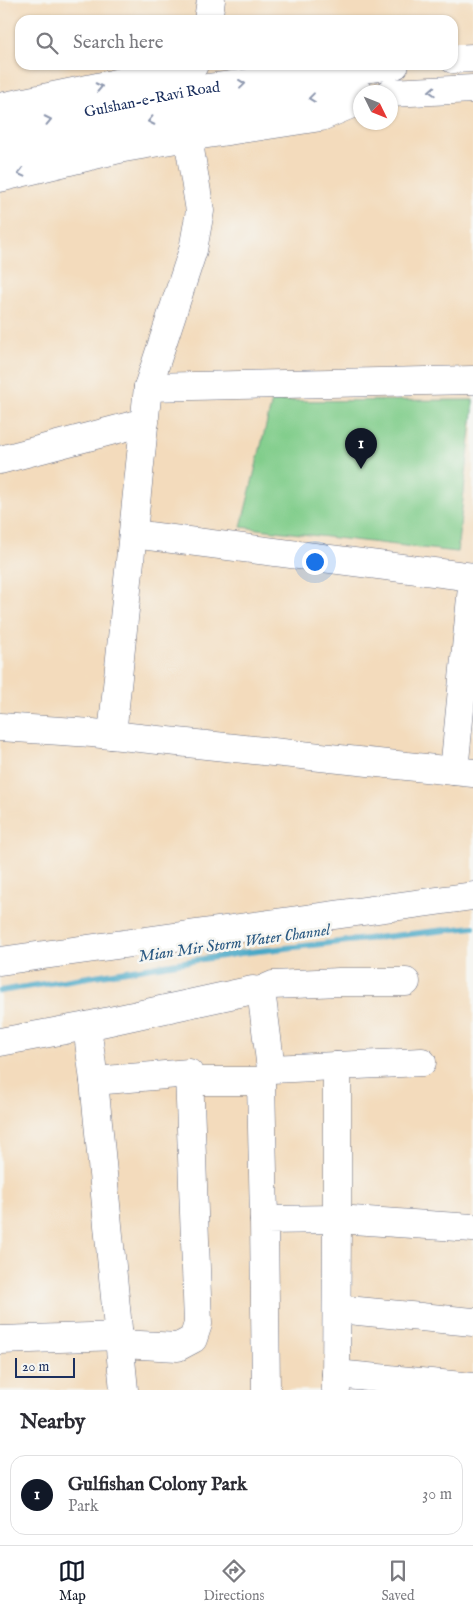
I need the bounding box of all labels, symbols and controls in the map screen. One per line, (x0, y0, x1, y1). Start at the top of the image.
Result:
search box (15, 15, 458, 70)
icon: search (33, 29, 61, 57)
text: Search here (73, 31, 164, 55)
street label: Gulshan-e-Ravi Road (83, 78, 222, 122)
one-way arrow (238, 79, 246, 90)
one-way arrow (95, 82, 104, 92)
north arrow (353, 85, 398, 130)
one-way arrow (427, 85, 435, 96)
one-way arrow (308, 92, 316, 103)
one-way arrow (43, 115, 52, 125)
one-way arrow (147, 116, 156, 126)
one-way arrow (17, 167, 25, 177)
pin: 1 (345, 428, 377, 469)
your location (302, 549, 328, 575)
water label: Mian Mir Storm Water Channel (137, 920, 333, 967)
scale bar (15, 1355, 75, 1378)
text: 20 m (22, 1358, 49, 1376)
text: Nearby (20, 1409, 85, 1436)
text: Gulfishan Colony Park (68, 1473, 247, 1497)
text: 1 (34, 1485, 40, 1505)
text: 30 m (422, 1485, 452, 1505)
text: Park (68, 1497, 98, 1517)
tab: Map (58, 1557, 86, 1605)
tab: Directions (203, 1557, 264, 1605)
tab: Saved (381, 1557, 414, 1605)

